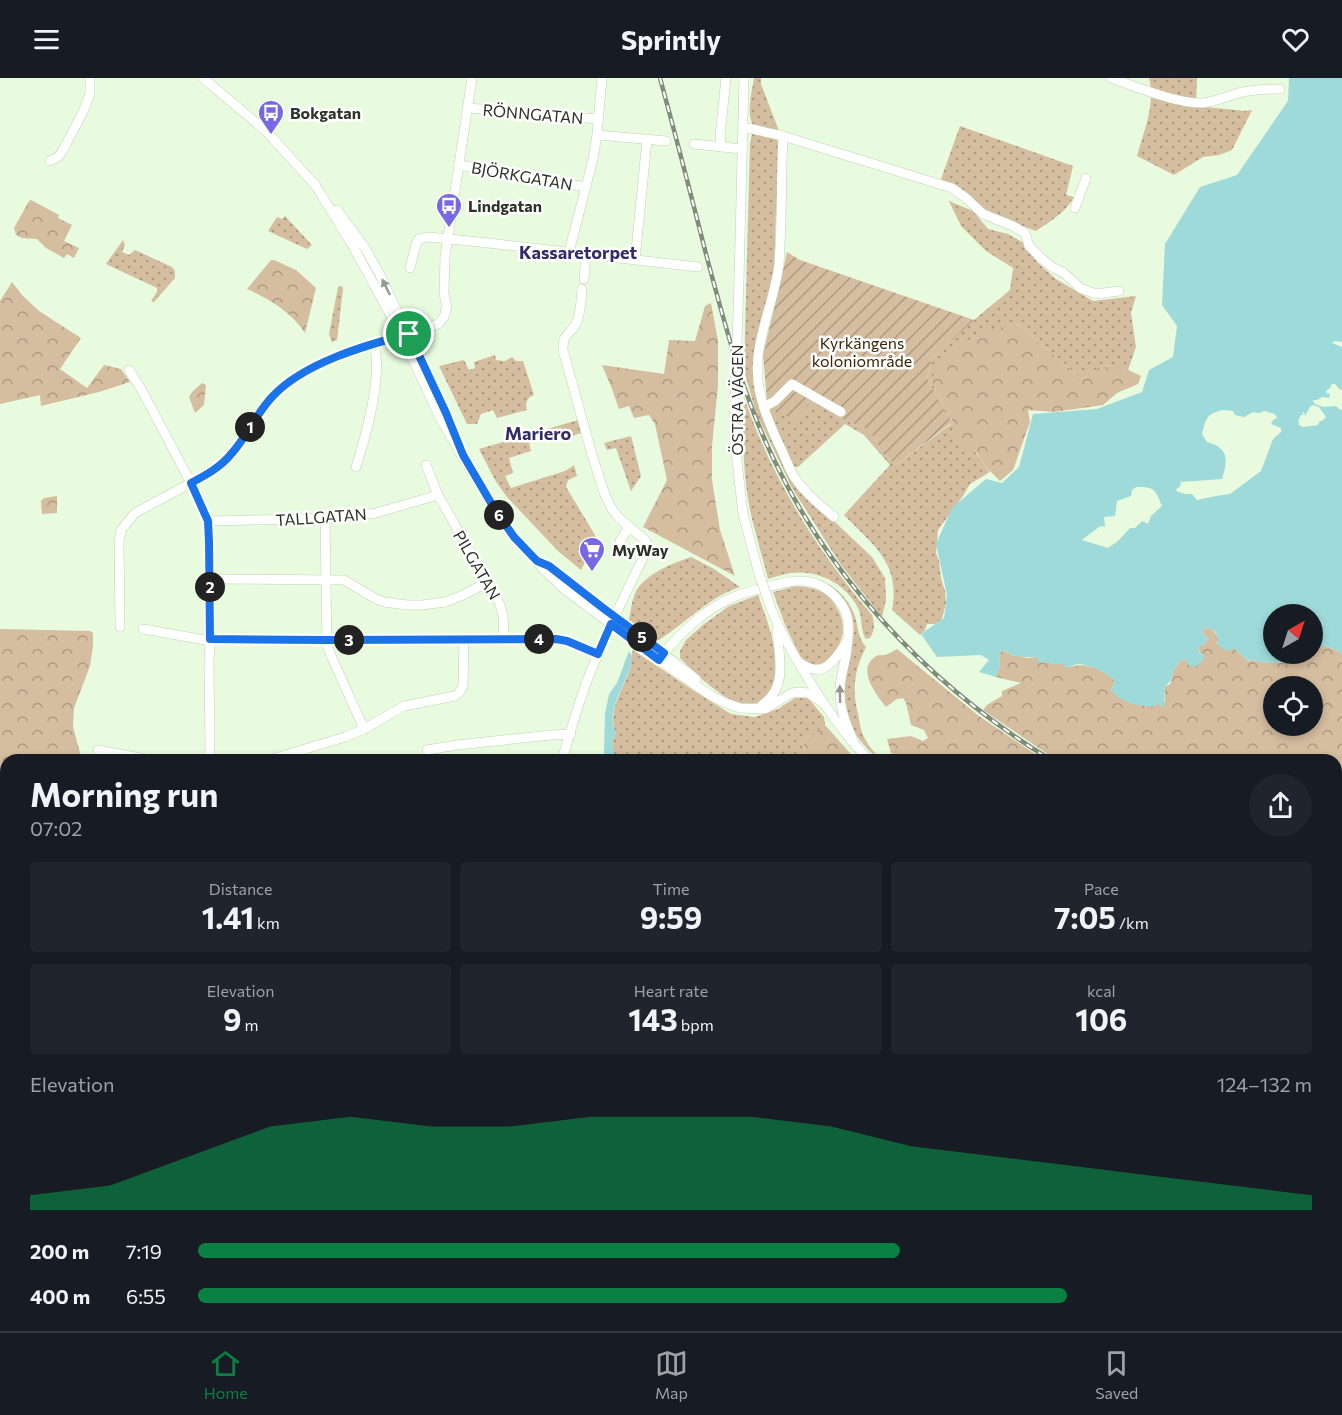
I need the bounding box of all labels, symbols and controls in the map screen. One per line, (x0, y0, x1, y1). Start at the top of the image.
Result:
icon: menu (30, 23, 63, 56)
text: Sprintly (621, 23, 721, 56)
icon: heart (1279, 23, 1312, 56)
bus stop icon: Bokgatan (256, 98, 286, 136)
street label: RÖNNGATAN (482, 100, 584, 127)
place label: Bokgatan (290, 103, 361, 122)
street label: BJÖRKGATAN (470, 157, 574, 194)
bus stop icon: Lindgatan (434, 191, 464, 229)
place label: Lindgatan (468, 196, 542, 215)
district label: Kassaretorpet (519, 241, 638, 263)
one-way arrow (382, 279, 391, 296)
pin (383, 308, 434, 359)
icon: arrive (392, 317, 425, 350)
park label: Kyrkängens koloniområde (812, 333, 912, 370)
street label: ÖSTRA VÄGEN (727, 345, 746, 456)
pin: 1 (235, 412, 265, 442)
text: 1 (246, 417, 254, 436)
district label: Mariero (505, 422, 571, 444)
pin: 6 (484, 500, 514, 530)
street label: TALLGATAN (275, 504, 367, 529)
text: 6 (494, 505, 504, 524)
street label: PILGATAN (450, 527, 505, 603)
supermarket icon: MyWay (577, 535, 607, 573)
place label: MyWay (612, 540, 669, 559)
pin: 2 (195, 572, 225, 602)
text: 2 (205, 577, 215, 596)
north arrow (1263, 604, 1323, 664)
map controls (1263, 604, 1323, 736)
pin: 5 (627, 622, 657, 652)
pin: 4 (524, 624, 554, 654)
pin: 3 (334, 625, 364, 655)
text: 5 (637, 627, 647, 646)
text: 4 (534, 629, 544, 648)
text: 3 (344, 630, 354, 649)
button: locate (1263, 676, 1323, 736)
one-way arrow (835, 685, 845, 704)
text: Morning run (30, 773, 218, 814)
button: share (1249, 774, 1312, 837)
text: 07:02 (30, 816, 82, 840)
text: Distance (209, 879, 272, 898)
text: Time (653, 879, 689, 898)
text: Pace (1084, 879, 1119, 898)
text: 1.41 (202, 898, 254, 935)
text: 9:59 (640, 898, 702, 935)
text: 7:05 (1054, 898, 1116, 935)
text: km (254, 913, 280, 932)
text: /km (1116, 913, 1149, 932)
text: Elevation (207, 981, 274, 1000)
text: Heart rate (634, 981, 708, 1000)
text: kcal (1087, 981, 1116, 1000)
text: 9 (223, 1000, 241, 1037)
text: 143 (628, 1000, 678, 1037)
text: 106 (1075, 1000, 1127, 1037)
text: m (241, 1015, 258, 1034)
text: bpm (678, 1015, 714, 1034)
text: Elevation (30, 1072, 115, 1096)
text: 124–132 m (1217, 1072, 1312, 1096)
text: 200 m (30, 1239, 89, 1263)
text: 7:19 (126, 1239, 162, 1263)
text: 400 m (30, 1284, 90, 1308)
text: 6:55 (126, 1284, 166, 1308)
tab: Home (204, 1347, 248, 1402)
tab: Map (655, 1347, 688, 1402)
tab: Saved (1095, 1347, 1138, 1402)

